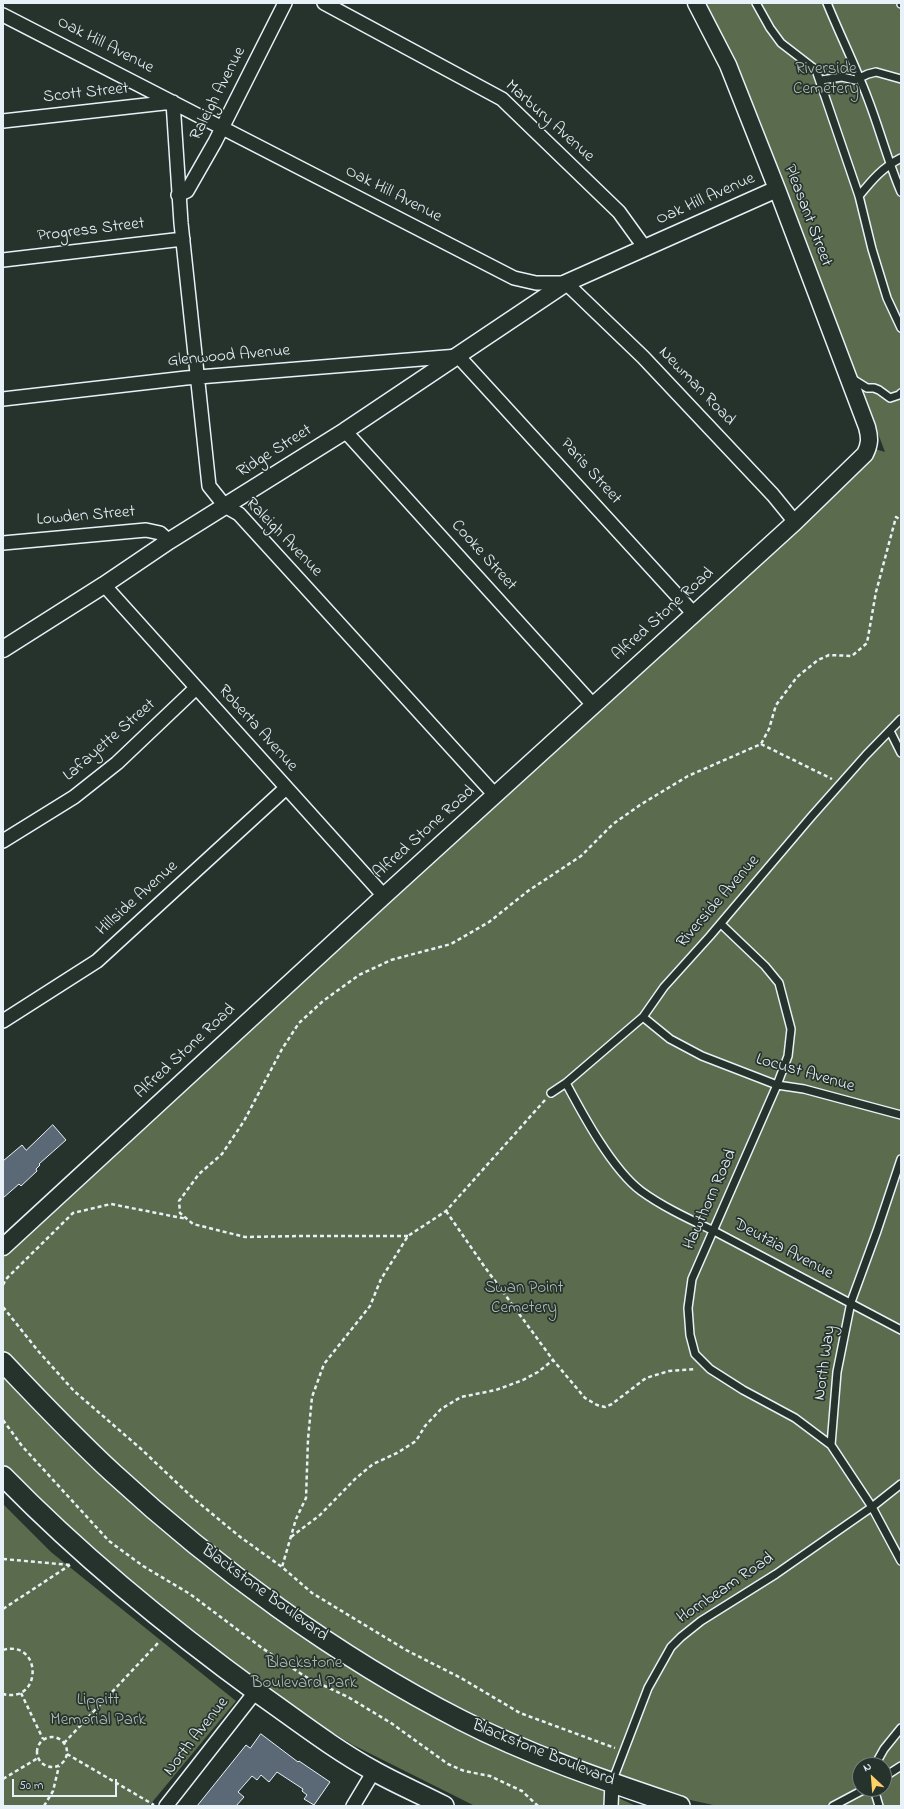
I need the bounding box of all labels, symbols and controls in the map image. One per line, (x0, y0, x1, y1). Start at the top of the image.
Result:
street label: Oak Hill Avenue (53, 13, 157, 79)
street label: Raleigh Avenue (187, 44, 251, 144)
park label: Riverside Cemetery (793, 60, 859, 100)
street label: Marbury Avenue (500, 77, 598, 167)
street label: Scott Street (42, 79, 130, 109)
street label: Oak Hill Avenue (341, 162, 445, 228)
street label: Pleasant Street (778, 162, 836, 270)
street label: Oak Hill Avenue (654, 169, 758, 231)
street label: Progress Street (36, 214, 146, 248)
street label: Glenwood Avenue (167, 341, 291, 373)
street label: Newman Road (653, 343, 739, 431)
street label: Ridge Street (234, 421, 316, 483)
street label: Paris Street (555, 435, 625, 509)
street label: Raleigh Avenue (240, 494, 326, 582)
street label: Lowden Street (36, 503, 136, 531)
street label: Cooke Street (446, 516, 520, 596)
street label: Alfred Stone Road (609, 564, 719, 666)
street label: Roberta Avenue (213, 681, 301, 777)
street label: Lafayette Street (60, 695, 160, 787)
street label: Alfred Stone Road (370, 782, 480, 884)
street label: Riverside Avenue (673, 851, 765, 953)
street label: Hillside Avenue (93, 857, 183, 941)
street label: Alfred Stone Road (131, 1000, 241, 1104)
street label: Locust Avenue (753, 1050, 857, 1098)
street label: Hawthorn Road (680, 1147, 742, 1253)
street label: Deutzia Avenue (730, 1215, 836, 1285)
park label: Swan Point Cemetery (485, 1279, 563, 1319)
street label: North Way (811, 1324, 841, 1402)
street label: Blackstone Boulevard (197, 1541, 331, 1647)
street label: Hornbeam Road (674, 1549, 778, 1629)
park label: Blackstone Boulevard Park (251, 1654, 357, 1694)
park label: Lippitt Memorial Park (50, 1691, 146, 1731)
street label: North Avenue (160, 1694, 234, 1780)
street label: Blackstone Boulevard (469, 1716, 617, 1792)
north arrow (852, 1757, 892, 1797)
text: N (860, 1758, 874, 1776)
scale bar (14, 1771, 119, 1797)
text: 50 m (19, 1777, 43, 1795)

